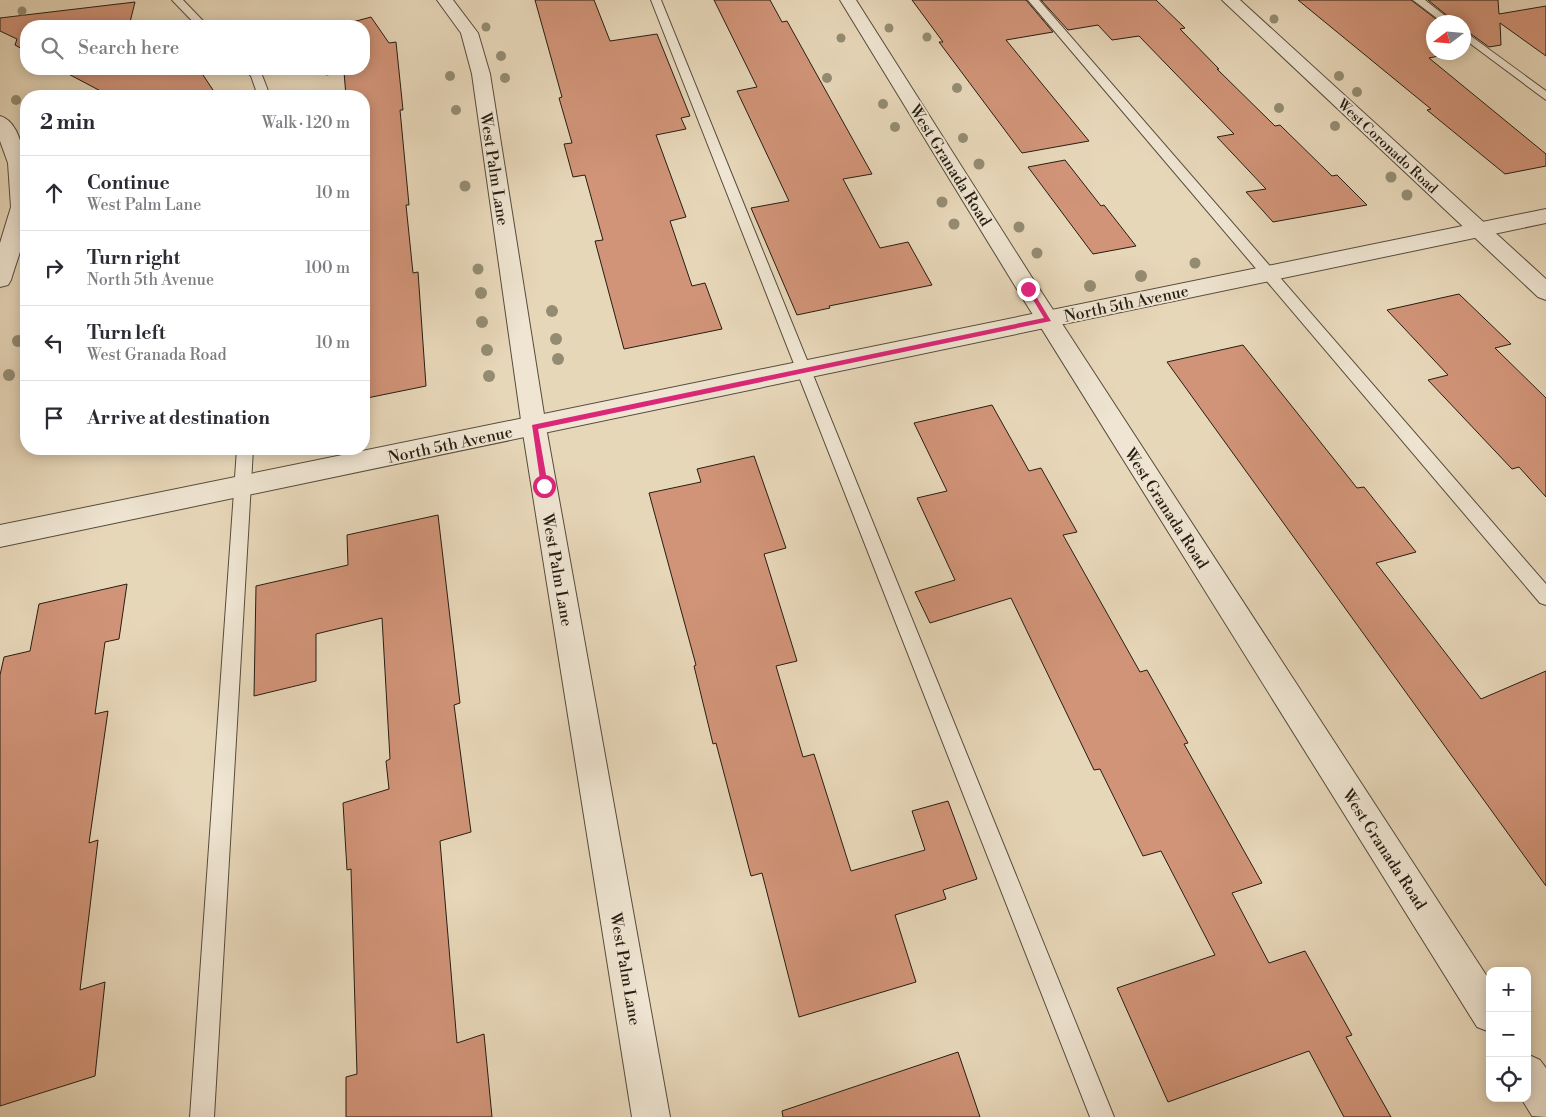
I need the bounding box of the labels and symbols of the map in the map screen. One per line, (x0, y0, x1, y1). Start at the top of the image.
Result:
north arrow (1426, 15, 1471, 60)
street label: West Coronado Road (1333, 95, 1441, 198)
street label: West Granada Road (904, 100, 996, 230)
street label: West Palm Lane (475, 110, 513, 227)
route end (1017, 278, 1040, 301)
street label: North 5th Avenue (1062, 281, 1190, 327)
street label: North 5th Avenue (386, 422, 514, 468)
street label: West Granada Road (1119, 444, 1213, 573)
route start (533, 475, 556, 498)
street label: West Palm Lane (537, 511, 577, 628)
street label: West Granada Road (1337, 785, 1431, 914)
street label: West Palm Lane (605, 910, 645, 1027)

